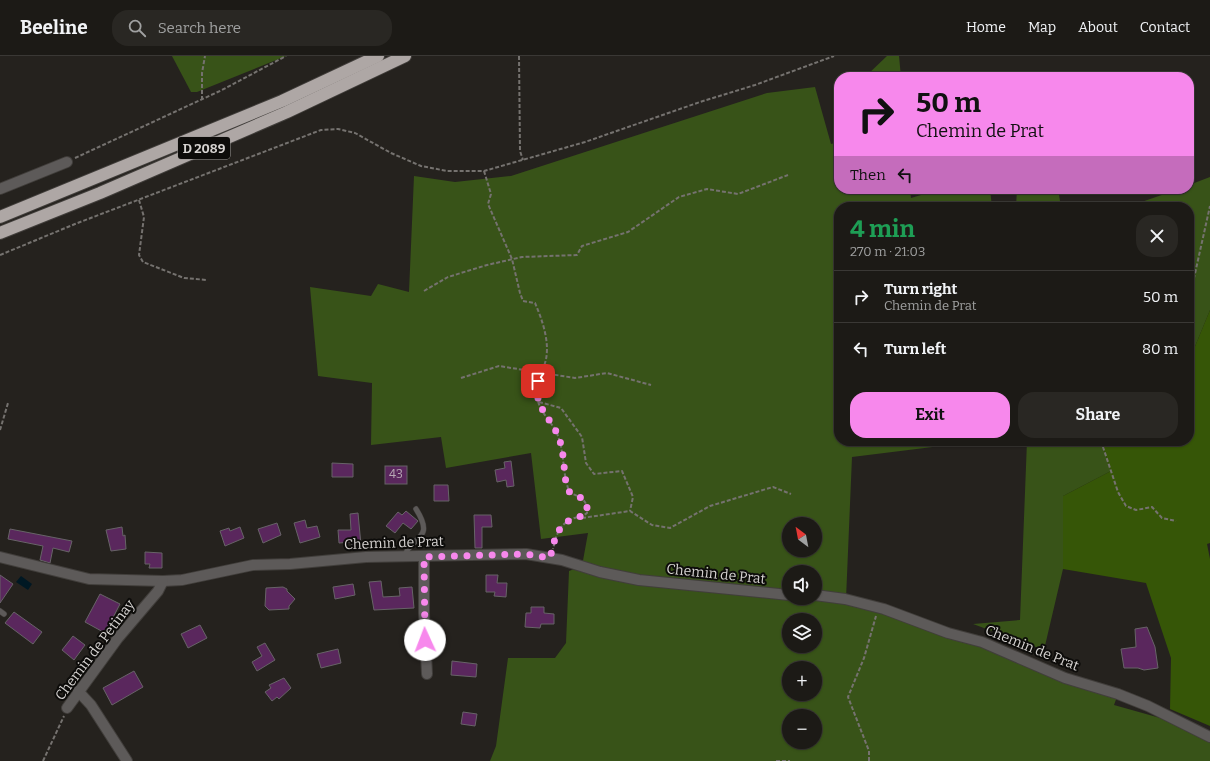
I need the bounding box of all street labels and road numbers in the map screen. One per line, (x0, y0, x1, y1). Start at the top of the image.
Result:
road number: D 2089 (178, 137, 230, 159)
street label: Chemin de Prat (344, 533, 444, 553)
street label: Chemin de Prat (666, 560, 766, 588)
street label: Chemin de Petinay (52, 596, 139, 704)
street label: Chemin de Prat (983, 621, 1081, 675)

